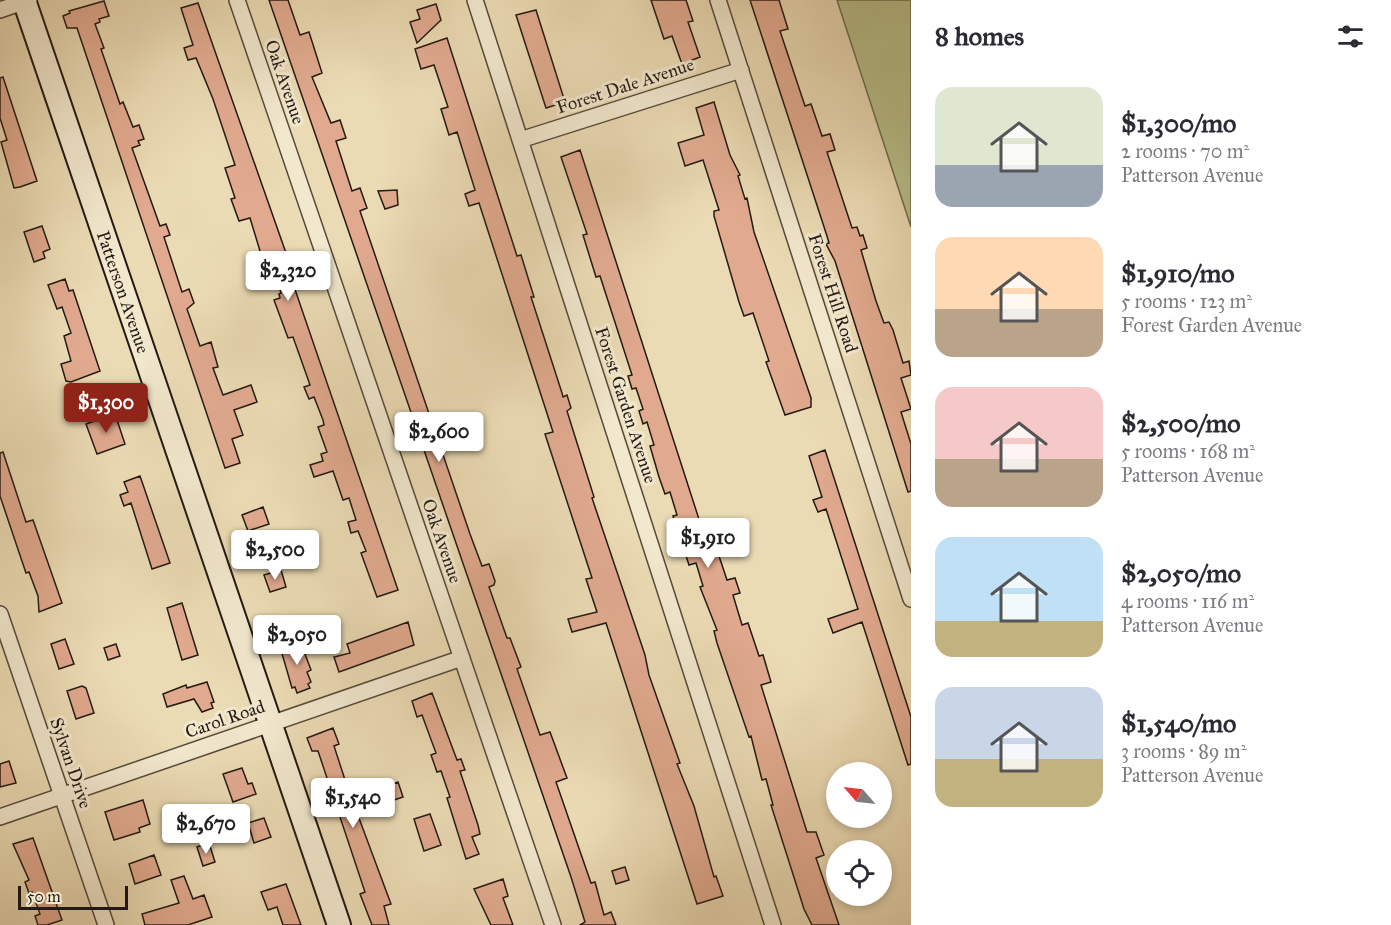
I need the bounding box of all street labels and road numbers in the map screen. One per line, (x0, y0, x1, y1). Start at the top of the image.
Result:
street label: Oak Avenue (260, 37, 310, 127)
street label: Forest Dale Avenue (553, 53, 697, 119)
street label: Patterson Avenue (92, 228, 154, 356)
street label: Forest Hill Road (803, 231, 863, 355)
street label: Forest Garden Avenue (590, 324, 662, 486)
street label: Oak Avenue (417, 496, 467, 586)
street label: Carol Road (182, 695, 268, 743)
street label: Sylvan Drive (45, 715, 97, 811)

